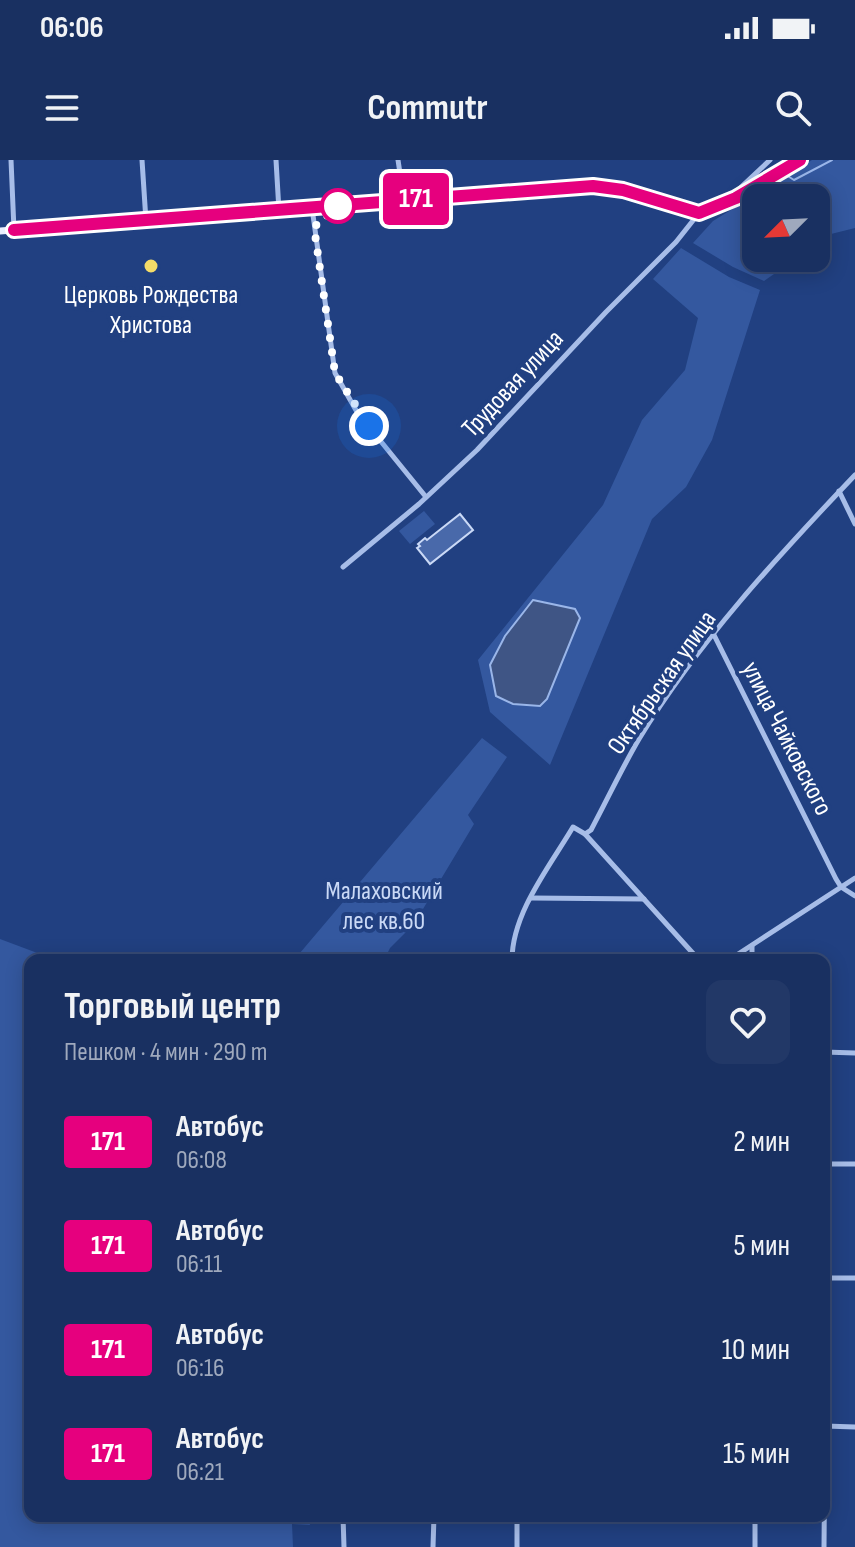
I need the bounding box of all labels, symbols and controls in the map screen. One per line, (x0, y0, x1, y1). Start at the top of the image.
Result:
text: 06:06 (40, 10, 104, 46)
icon: menu (40, 86, 84, 130)
icon: search (771, 86, 815, 130)
text: Commutr (367, 87, 488, 130)
line badge: 171 (370, 173, 462, 225)
text: 171 (399, 182, 433, 215)
north arrow (742, 184, 830, 272)
map controls (742, 184, 830, 272)
unlabelled marker (321, 189, 355, 223)
marker: Церковь Рождества Христова (142, 257, 160, 275)
place label: Церковь Рождества Христова (64, 280, 238, 341)
street label: Трудовая улица (456, 324, 571, 444)
your location (349, 406, 389, 446)
street label: Октябрьская улица (601, 605, 723, 761)
street label: улица Чайковского (735, 657, 839, 821)
park label: Малаховский лес кв.60 (325, 876, 443, 937)
button: heart (706, 980, 790, 1064)
text: Торговый центр (64, 984, 281, 1029)
text: Пешком · 4 мин · 290 m (64, 1037, 267, 1068)
text: Автобус (176, 1109, 264, 1145)
text: 2 мин (733, 1124, 790, 1160)
text: 171 (91, 1125, 125, 1158)
text: 06:08 (176, 1145, 227, 1176)
text: Автобус (176, 1213, 264, 1249)
text: 5 мин (733, 1228, 790, 1264)
text: 171 (91, 1229, 125, 1262)
text: 06:11 (176, 1249, 222, 1280)
text: Автобус (176, 1317, 264, 1353)
text: 10 мин (722, 1332, 790, 1368)
text: 171 (91, 1333, 125, 1366)
text: 06:16 (176, 1353, 224, 1384)
text: Автобус (176, 1421, 264, 1457)
text: 15 мин (723, 1436, 790, 1472)
text: 171 (91, 1437, 125, 1470)
text: 06:21 (176, 1457, 224, 1488)

